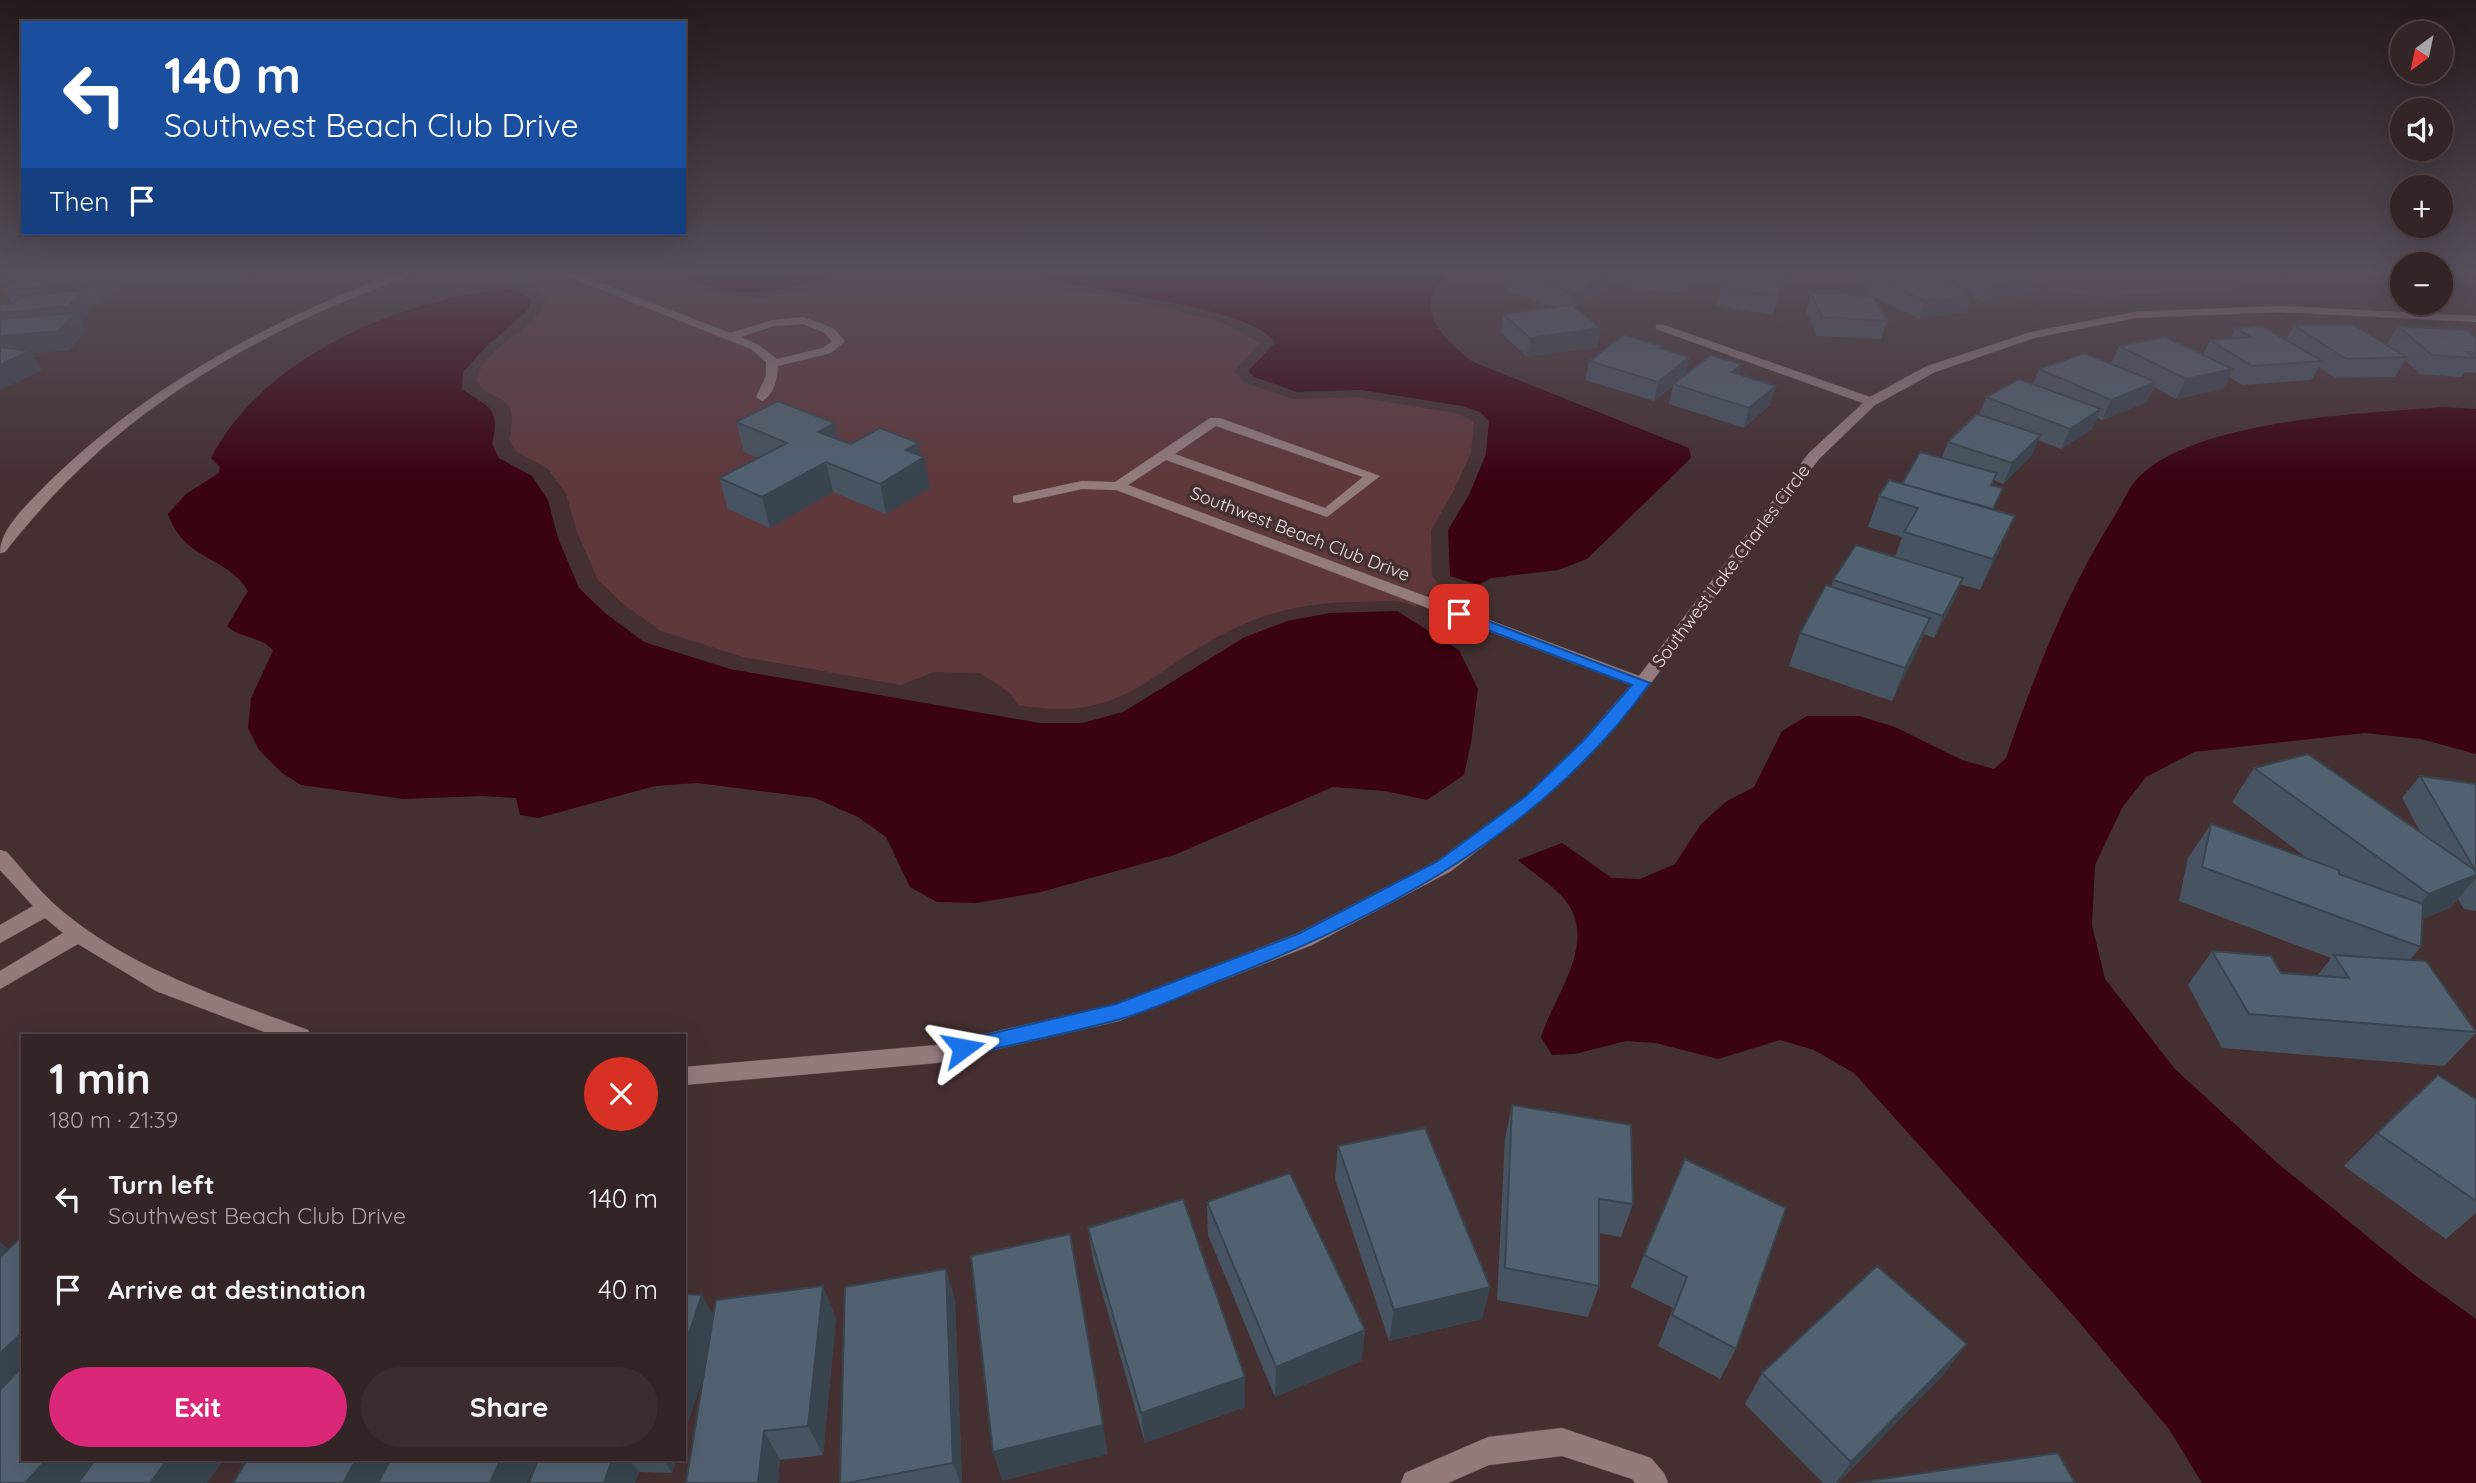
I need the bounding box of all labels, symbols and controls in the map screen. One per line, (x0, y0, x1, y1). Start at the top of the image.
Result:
north arrow (2390, 21, 2454, 84)
map controls (2390, 21, 2453, 315)
text: 140 m (164, 44, 301, 105)
icon: left (49, 49, 140, 140)
button: sound (2390, 98, 2453, 161)
text: Southwest Beach Club Drive (164, 105, 579, 145)
button: + (2390, 175, 2453, 238)
icon: arrive (123, 182, 161, 220)
text: Then (49, 185, 109, 218)
button: − (2390, 252, 2453, 315)
street label: Southwest Lake Charles Circle (1647, 460, 1815, 672)
street label: Southwest Beach Club Drive (1187, 481, 1413, 586)
pin (1429, 584, 1489, 644)
icon: arrive (1440, 595, 1478, 633)
position arrow (926, 1011, 1000, 1085)
text: 1 min (49, 1052, 151, 1105)
button: close (584, 1057, 658, 1131)
text: 180 m · 21:39 (49, 1105, 178, 1134)
text: Turn left (108, 1168, 215, 1201)
icon: left (49, 1180, 87, 1218)
text: 140 m (589, 1182, 658, 1215)
text: Southwest Beach Club Drive (108, 1201, 406, 1230)
icon: arrive (49, 1271, 87, 1309)
text: Arrive at destination (108, 1273, 366, 1306)
text: 40 m (598, 1273, 658, 1306)
button: Exit (49, 1367, 347, 1447)
button: Share (361, 1367, 658, 1447)

